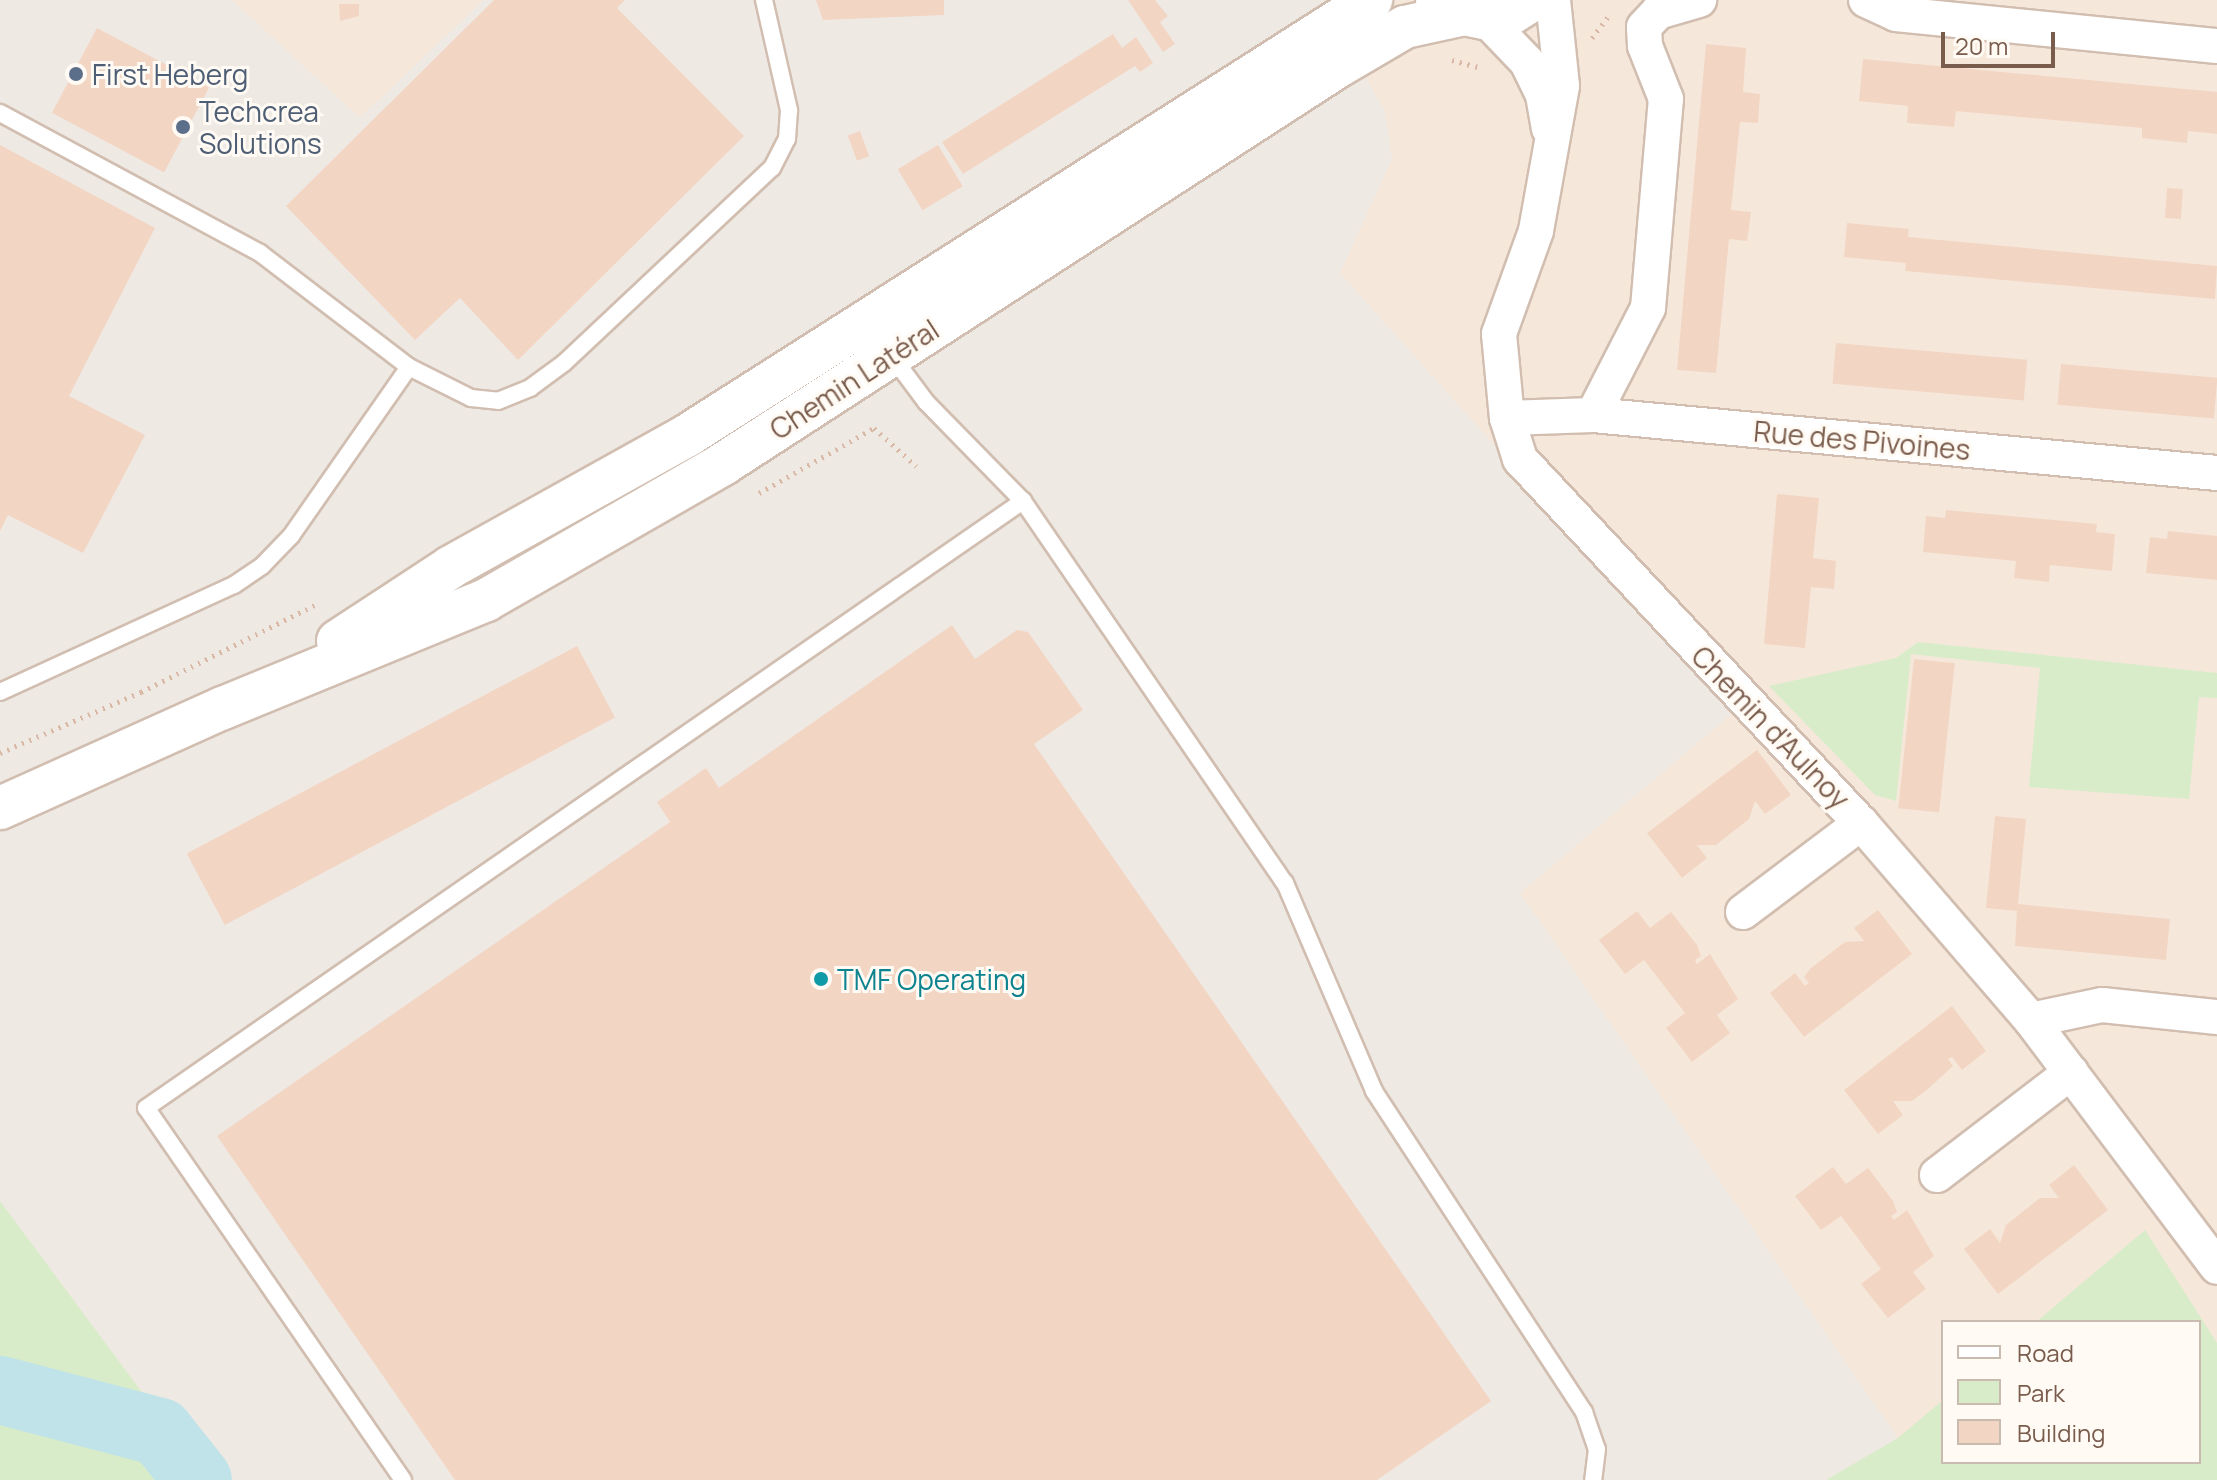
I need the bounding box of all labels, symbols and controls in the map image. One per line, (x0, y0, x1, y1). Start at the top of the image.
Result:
scale bar (1945, 16, 2059, 66)
text: 20 m (1955, 29, 2008, 62)
place label: First Heberg (92, 57, 248, 91)
marker: First Heberg (67, 65, 85, 83)
place label: Techcrea Solutions (199, 94, 322, 160)
marker: Techcrea Solutions (174, 118, 192, 136)
street label: Chemin Latéral (763, 312, 945, 446)
street label: Rue des Pivoines (1752, 414, 1972, 466)
street label: Chemin d'Aulnoy (1685, 639, 1857, 815)
place label: TMF Operating (837, 962, 1026, 996)
marker: TMF Operating (812, 970, 830, 988)
legend (1941, 1320, 2201, 1464)
text: Road (2017, 1336, 2074, 1369)
text: Park (2017, 1376, 2065, 1409)
text: Building (2017, 1416, 2105, 1449)

